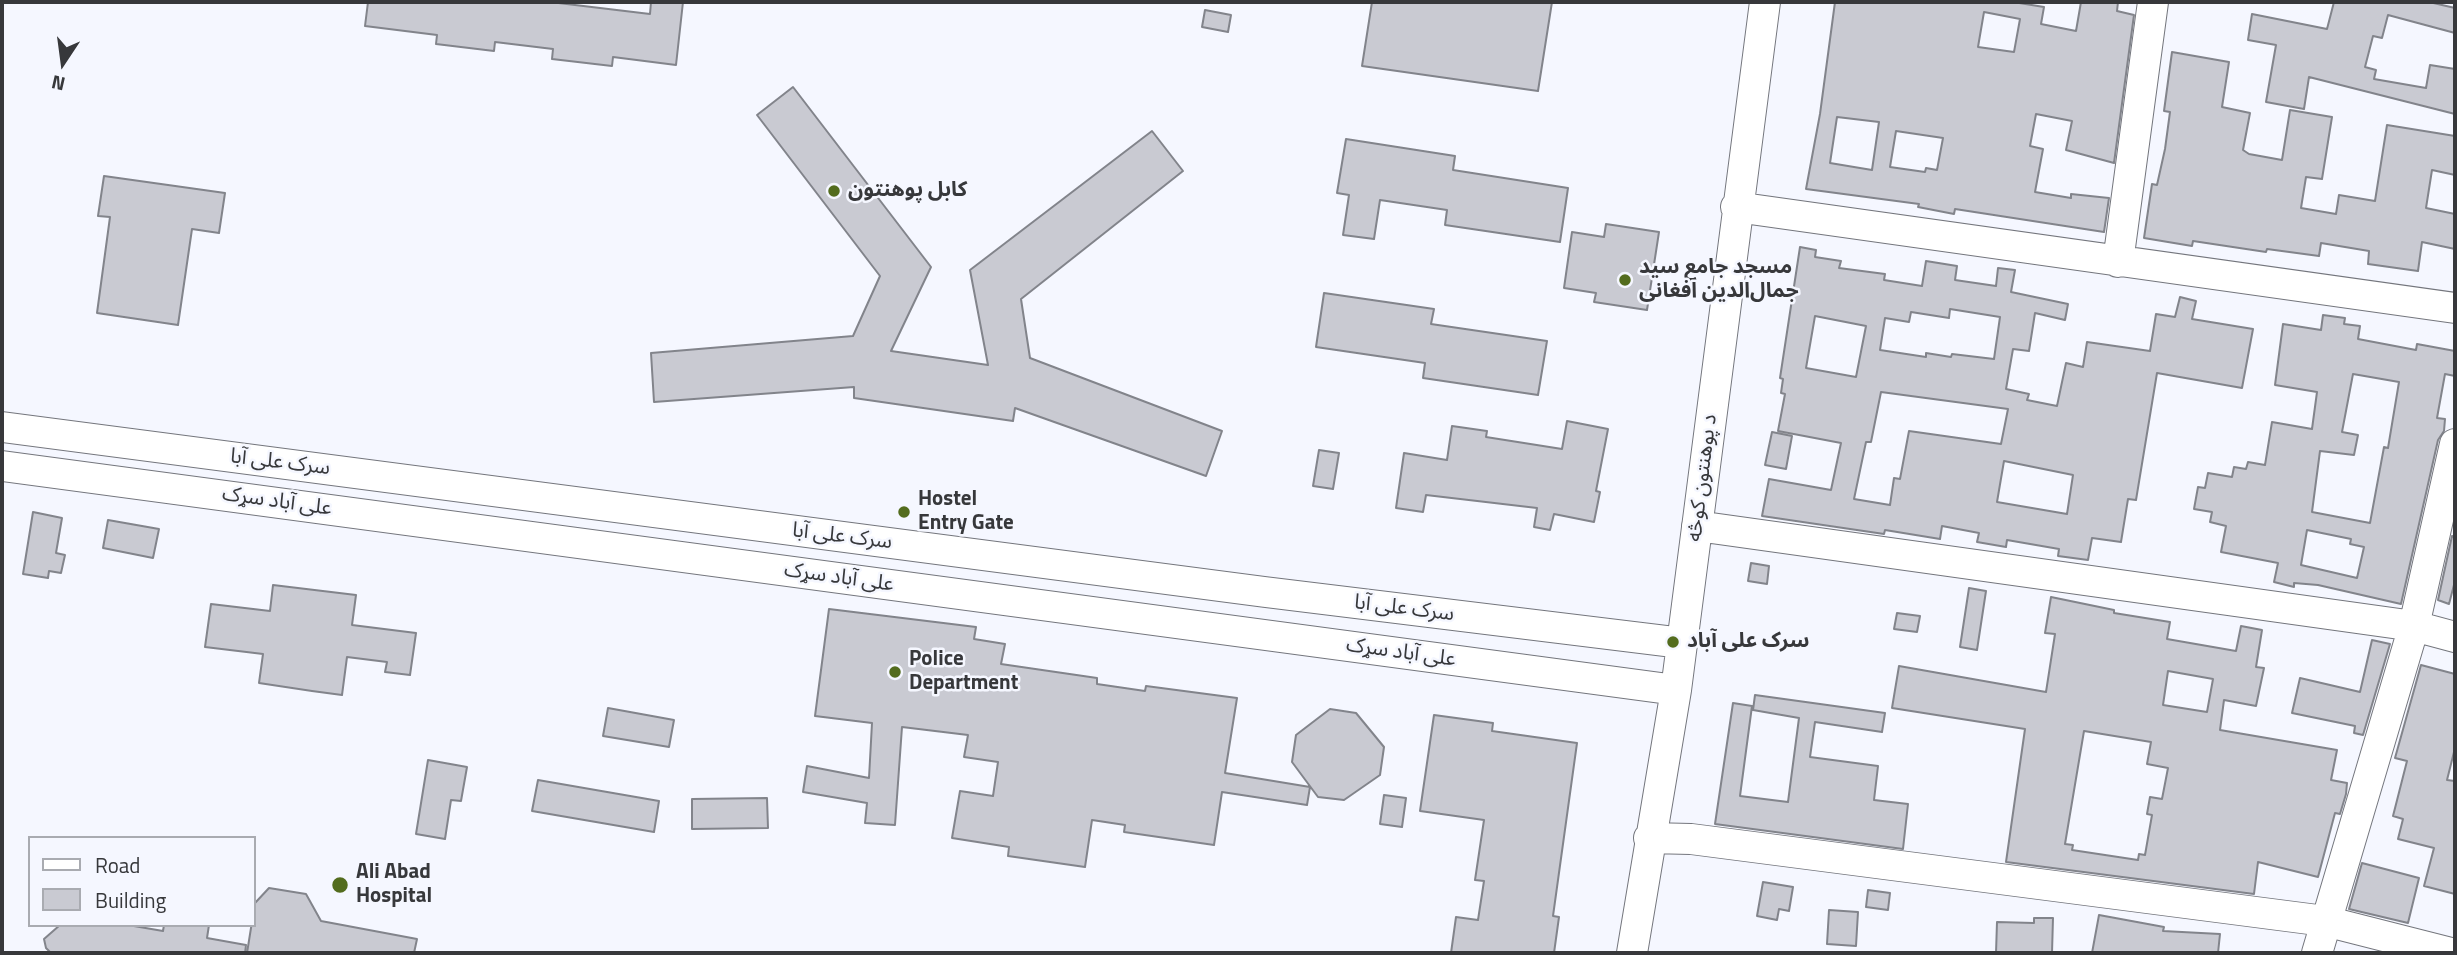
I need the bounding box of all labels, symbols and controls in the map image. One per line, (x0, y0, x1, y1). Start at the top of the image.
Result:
north arrow (28, 28, 98, 98)
text: N (48, 68, 68, 100)
place label: کابل پوهنتون (848, 178, 967, 204)
marker: کابل پوهنتون (826, 183, 842, 199)
place label: مسجد جامع سید جمال‌الدین افغانی (1639, 255, 1799, 305)
marker: مسجد جامع سید جمال‌الدین افغانی (1617, 272, 1633, 288)
street label: د پوهنتون کوڅه (1683, 413, 1723, 543)
street label: سرک علی آبا (229, 444, 331, 482)
street label: علی آباد سړک (220, 482, 334, 522)
place label: Hostel Entry Gate (918, 487, 1014, 537)
marker: Hostel Entry Gate (896, 504, 912, 520)
street label: سرک علی آبا (791, 518, 893, 556)
street label: علی آباد سړک (782, 558, 896, 598)
street label: سرک علی آبا (1353, 590, 1455, 628)
place label: سرک علی آباد (1687, 629, 1809, 655)
street label: علی آباد سړک (1344, 633, 1458, 673)
marker: سرک علی آباد (1665, 634, 1681, 650)
place label: Police Department (909, 647, 1018, 697)
marker: Police Department (887, 664, 903, 680)
legend (28, 836, 256, 927)
text: Road (95, 849, 140, 881)
place label: Ali Abad Hospital (356, 860, 432, 910)
marker: Ali Abad Hospital (330, 875, 350, 895)
text: Building (95, 884, 166, 916)

